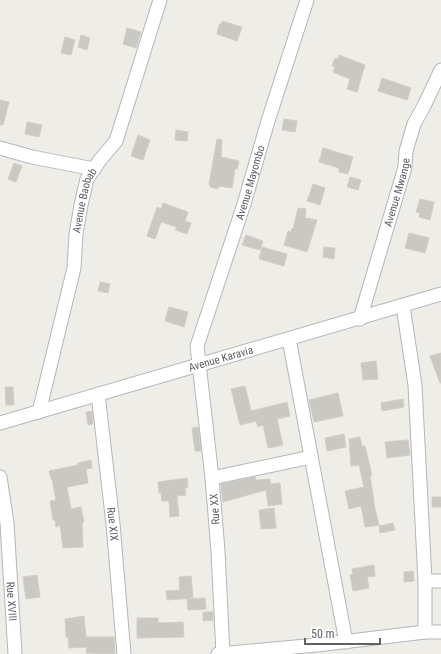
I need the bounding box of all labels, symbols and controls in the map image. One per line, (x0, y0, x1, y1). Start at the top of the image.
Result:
street label: Avenue Mayombo (233, 143, 267, 222)
street label: Avenue Mwange (381, 158, 412, 228)
street label: Avenue Baobab (70, 165, 99, 234)
street label: Avenue Karavia (187, 343, 254, 374)
street label: Rue XX (207, 493, 223, 525)
street label: Rue XIX (105, 507, 121, 542)
street label: Rue XVIII (4, 581, 19, 621)
scale bar (305, 620, 380, 646)
text: 50 m (311, 627, 335, 641)

